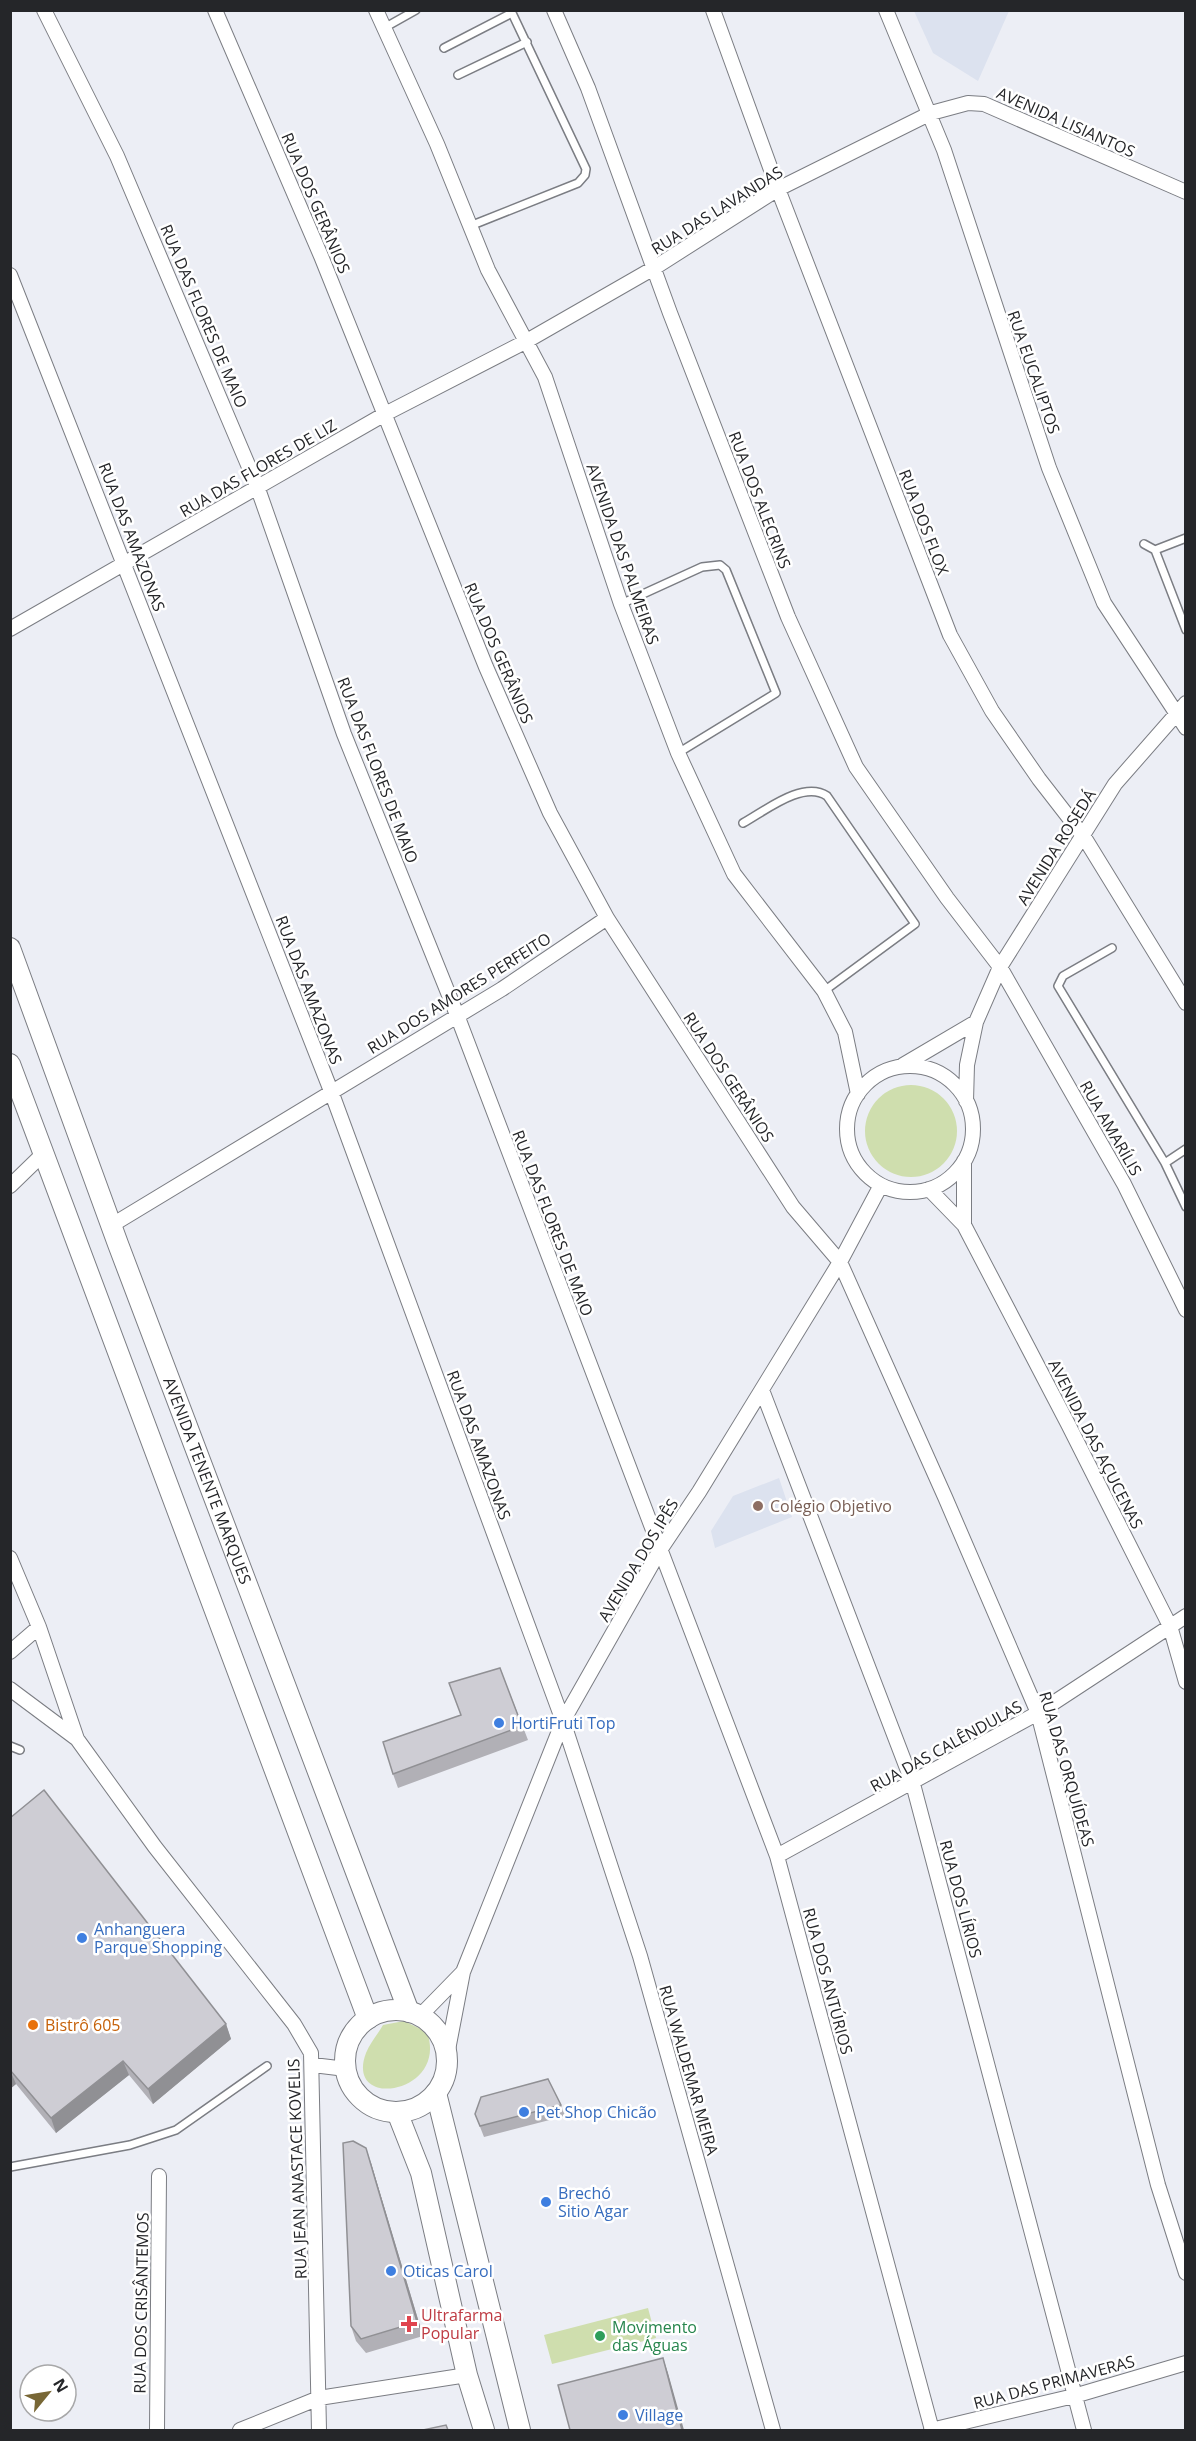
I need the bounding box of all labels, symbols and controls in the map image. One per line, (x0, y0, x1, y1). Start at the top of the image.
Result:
street label: AVENIDA LISIANTOS (993, 82, 1139, 162)
street label: RUA DOS GERÂNIOS (276, 129, 356, 277)
street label: RUA DAS LAVANDAS (647, 161, 787, 259)
street label: RUA DAS FLORES DE MAIO (155, 221, 253, 411)
street label: RUA EUCALIPTOS (1003, 307, 1065, 437)
street label: RUA DAS FLORES DE LIZ (175, 414, 341, 522)
street label: RUA DOS ALECRINS (724, 428, 796, 572)
street label: RUA DAS AMAZONAS (93, 459, 171, 615)
street label: AVENIDA DAS PALMEIRAS (582, 460, 664, 648)
street label: RUA DOS FLOX (894, 466, 954, 579)
street label: RUA DOS GERÂNIOS (459, 579, 539, 727)
street label: RUA DAS FLORES DE MAIO (332, 674, 424, 866)
street label: AVENIDA ROSEDÁ (1012, 784, 1101, 909)
street label: RUA DAS AMAZONAS (270, 912, 348, 1068)
street label: RUA DOS AMORES PERFEITO (363, 927, 555, 1059)
street label: RUA DOS GERÂNIOS (679, 1008, 779, 1147)
street label: RUA AMARÍLIS (1075, 1076, 1147, 1180)
street label: RUA DAS FLORES DE MAIO (507, 1127, 599, 1319)
street label: AVENIDA DAS AÇUCENAS (1044, 1356, 1148, 1533)
street label: RUA DAS AMAZONAS (442, 1367, 516, 1523)
street label: AVENIDA TENENTE MARQUES (158, 1374, 257, 1587)
street label: AVENIDA DOS IPÊS (593, 1494, 684, 1626)
place label: Colégio Objetivo (770, 1495, 892, 1517)
marker: Colégio Objetivo (751, 1499, 765, 1513)
street label: RUA DAS ORQUÍDEAS (1034, 1689, 1100, 1850)
street label: RUA DAS CALÊNDULAS (866, 1695, 1026, 1797)
place label: HortiFruti Top (511, 1712, 615, 1734)
marker: HortiFruti Top (492, 1716, 506, 1730)
street label: RUA DOS LÍRIOS (935, 1838, 987, 1961)
street label: RUA DOS ANTÚRIOS (798, 1905, 858, 2057)
place label: Anhanguera Parque Shopping (94, 1918, 222, 1958)
marker: Anhanguera Parque Shopping (75, 1931, 89, 1945)
street label: RUA WALDEMAR MEIRA (654, 1982, 724, 2158)
place label: Bistrô 605 (45, 2014, 120, 2036)
marker: Bistrô 605 (26, 2018, 40, 2032)
street label: RUA JEAN ANASTACE KOVELIS (282, 2058, 312, 2280)
place label: Pet Shop Chicão (536, 2101, 657, 2123)
marker: Pet Shop Chicão (517, 2105, 531, 2119)
place label: Brechó Sitio Agar (558, 2182, 629, 2222)
marker: Brechó Sitio Agar (539, 2195, 553, 2209)
street label: RUA DOS CRISÂNTEMOS (128, 2212, 154, 2394)
place label: Oticas Carol (403, 2260, 493, 2282)
marker: Oticas Carol (384, 2264, 398, 2278)
place label: Ultrafarma Popular (421, 2304, 502, 2344)
place label: Movimento das Águas (612, 2316, 697, 2356)
marker: Ultrafarma Popular (402, 2317, 416, 2331)
marker: Movimento das Águas (593, 2329, 607, 2343)
street label: RUA DAS PRIMAVERAS (971, 2350, 1137, 2414)
north arrow (18, 2363, 78, 2423)
text: N (48, 2374, 74, 2397)
place label: Village (635, 2404, 683, 2426)
marker: Village (616, 2408, 630, 2422)

